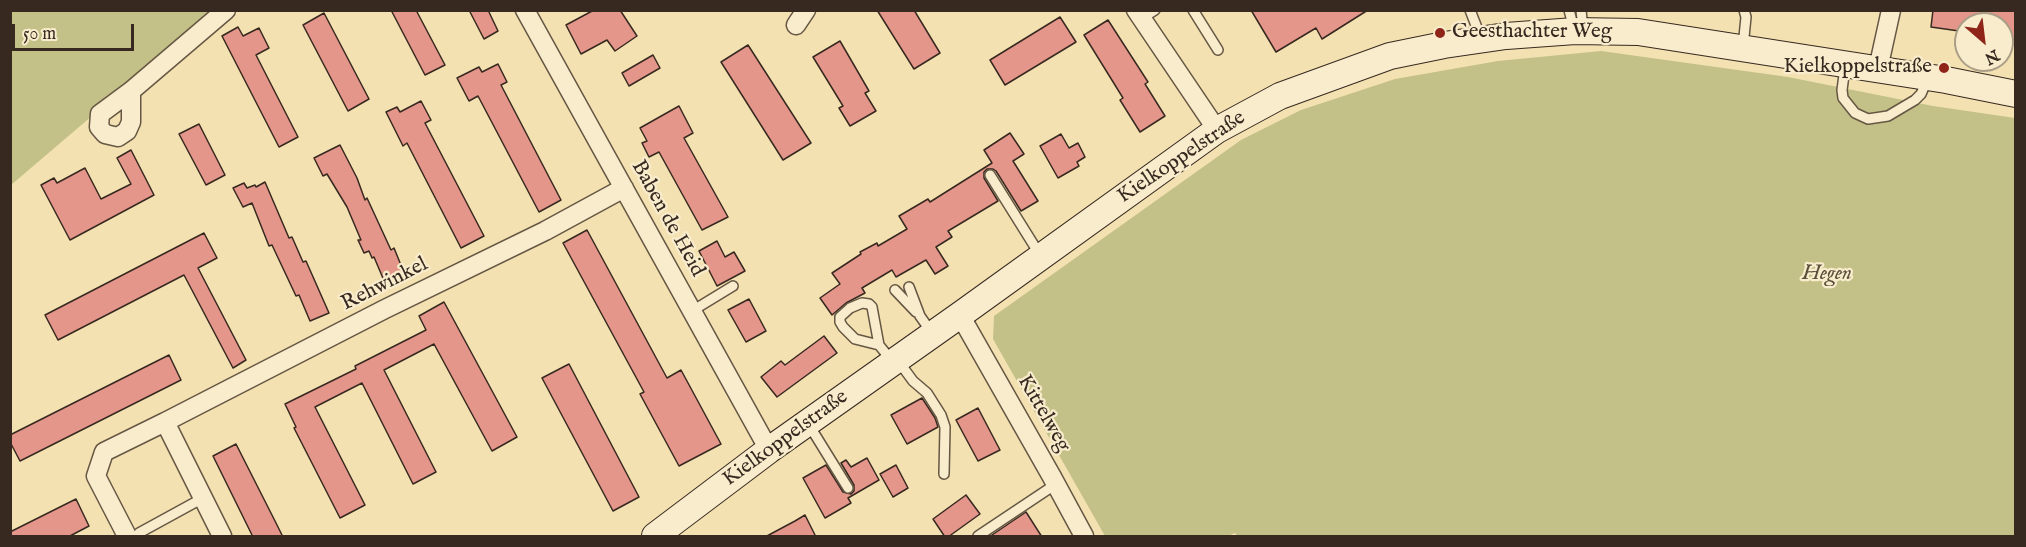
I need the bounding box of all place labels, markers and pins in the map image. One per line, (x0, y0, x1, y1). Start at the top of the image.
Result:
place label: Geesthachter Weg (1452, 20, 1612, 46)
marker: Geesthachter Weg (1433, 26, 1447, 40)
place label: Kielkoppelstraße (1784, 55, 1932, 81)
marker: Kielkoppelstraße (1937, 61, 1951, 75)

